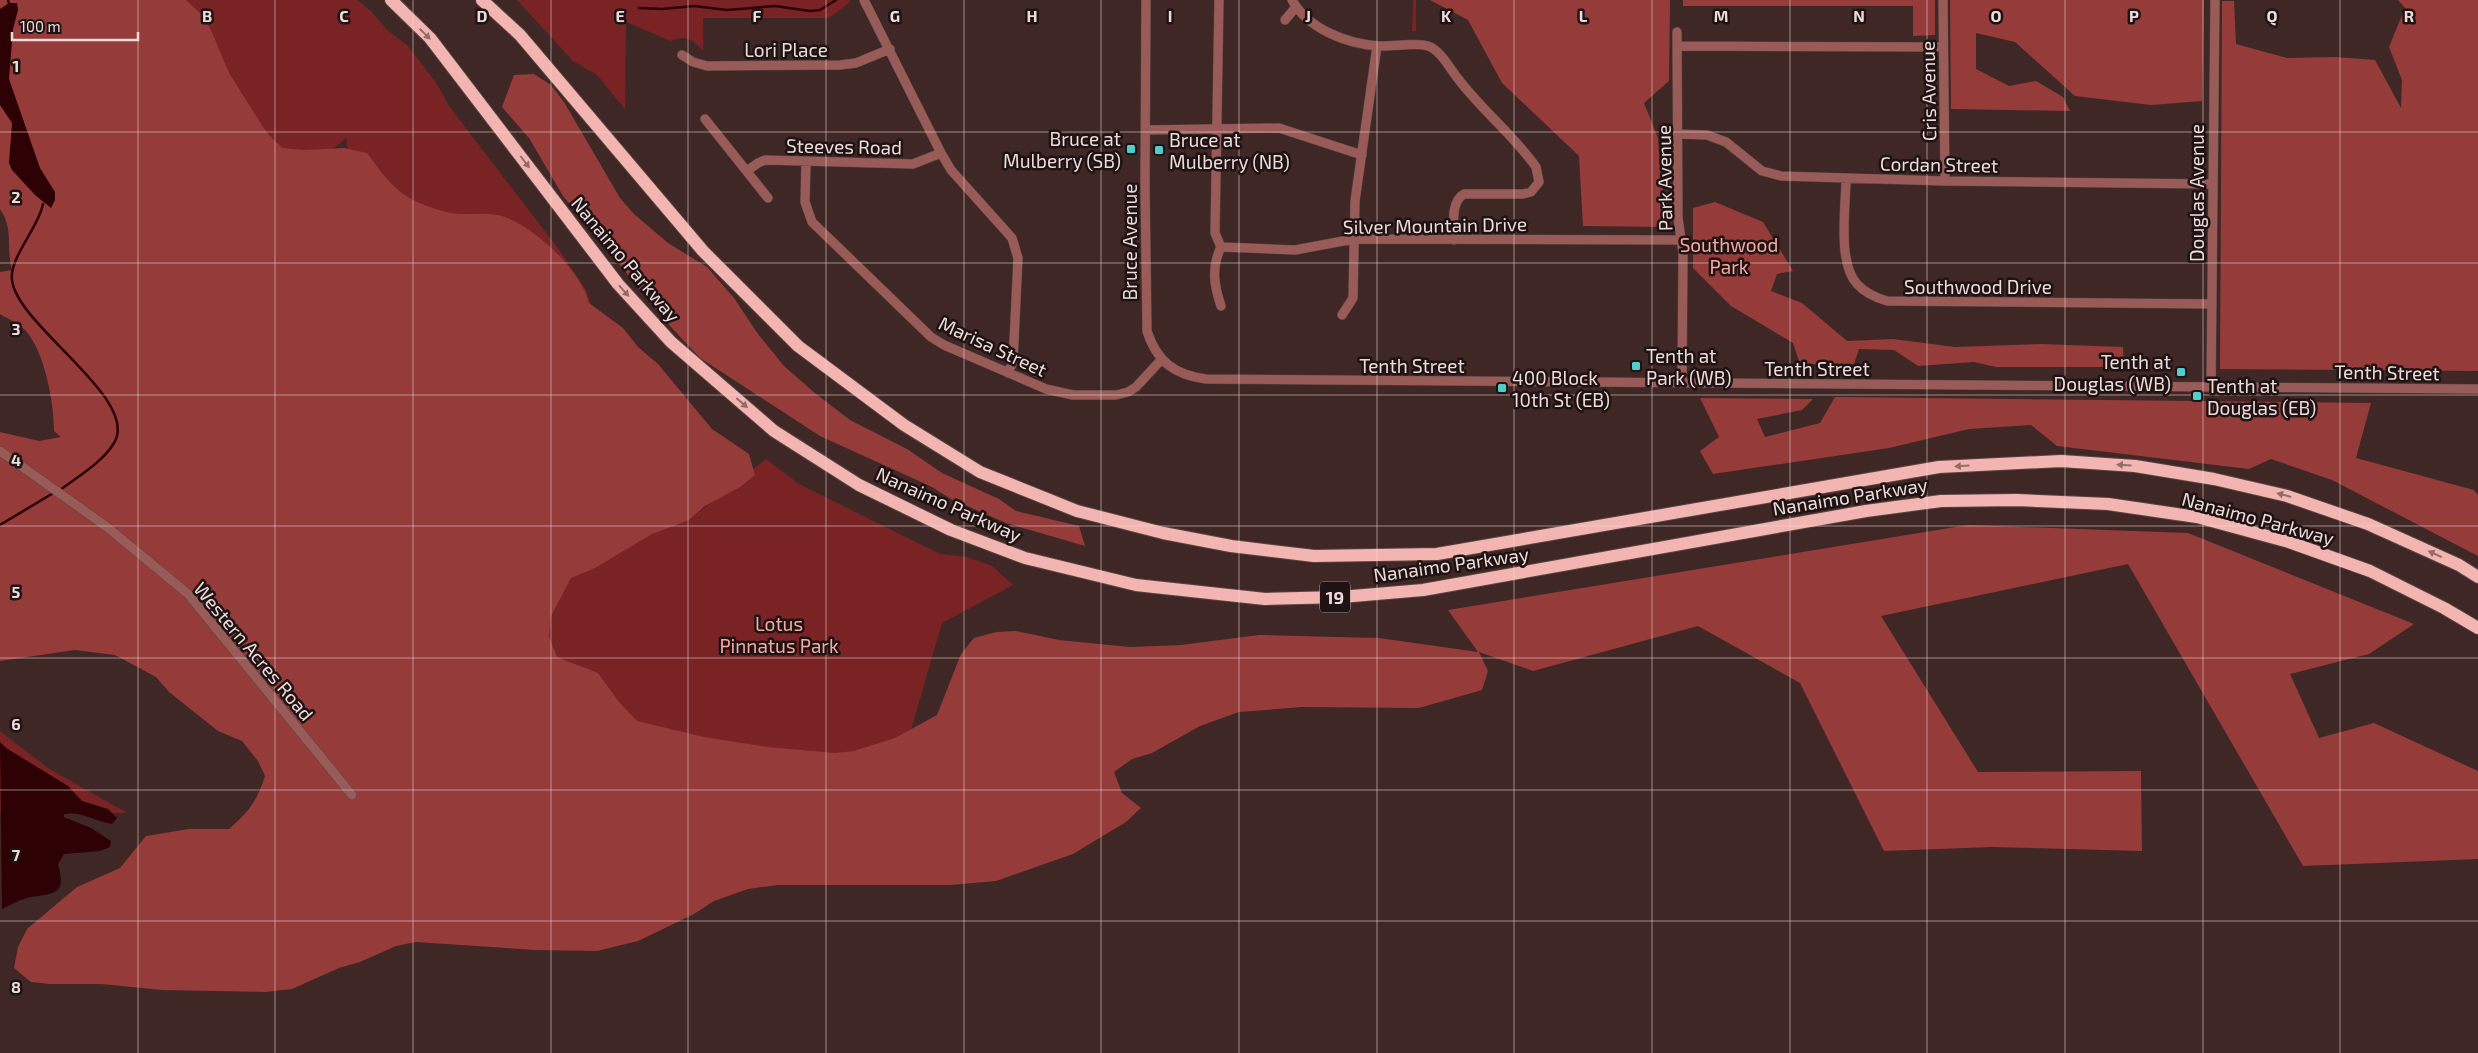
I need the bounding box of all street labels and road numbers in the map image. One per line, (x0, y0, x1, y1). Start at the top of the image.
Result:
street label: Lori Place (744, 38, 828, 61)
street label: Cris Avenue (1916, 41, 1940, 141)
street label: Douglas Avenue (2185, 124, 2208, 262)
street label: Park Avenue (1652, 125, 1676, 231)
street label: Steeves Road (786, 133, 902, 159)
street label: Cordan Street (1880, 151, 1998, 177)
street label: Bruce Avenue (1118, 183, 1141, 301)
street label: Nanaimo Parkway (567, 192, 685, 326)
street label: Silver Mountain Drive (1343, 212, 1527, 238)
street label: Southwood Drive (1904, 275, 2052, 298)
street label: Marisa Street (935, 311, 1051, 381)
street label: Tenth Street (1359, 354, 1465, 377)
street label: Tenth Street (1764, 357, 1870, 380)
street label: Tenth Street (2334, 360, 2440, 384)
street label: Nanaimo Parkway (873, 462, 1025, 546)
street label: Nanaimo Parkway (1771, 472, 1929, 520)
street label: Nanaimo Parkway (2179, 487, 2337, 549)
street label: Nanaimo Parkway (1372, 542, 1530, 586)
street label: Western Acres Road (189, 577, 319, 725)
road number: 19 (1320, 582, 1350, 612)

